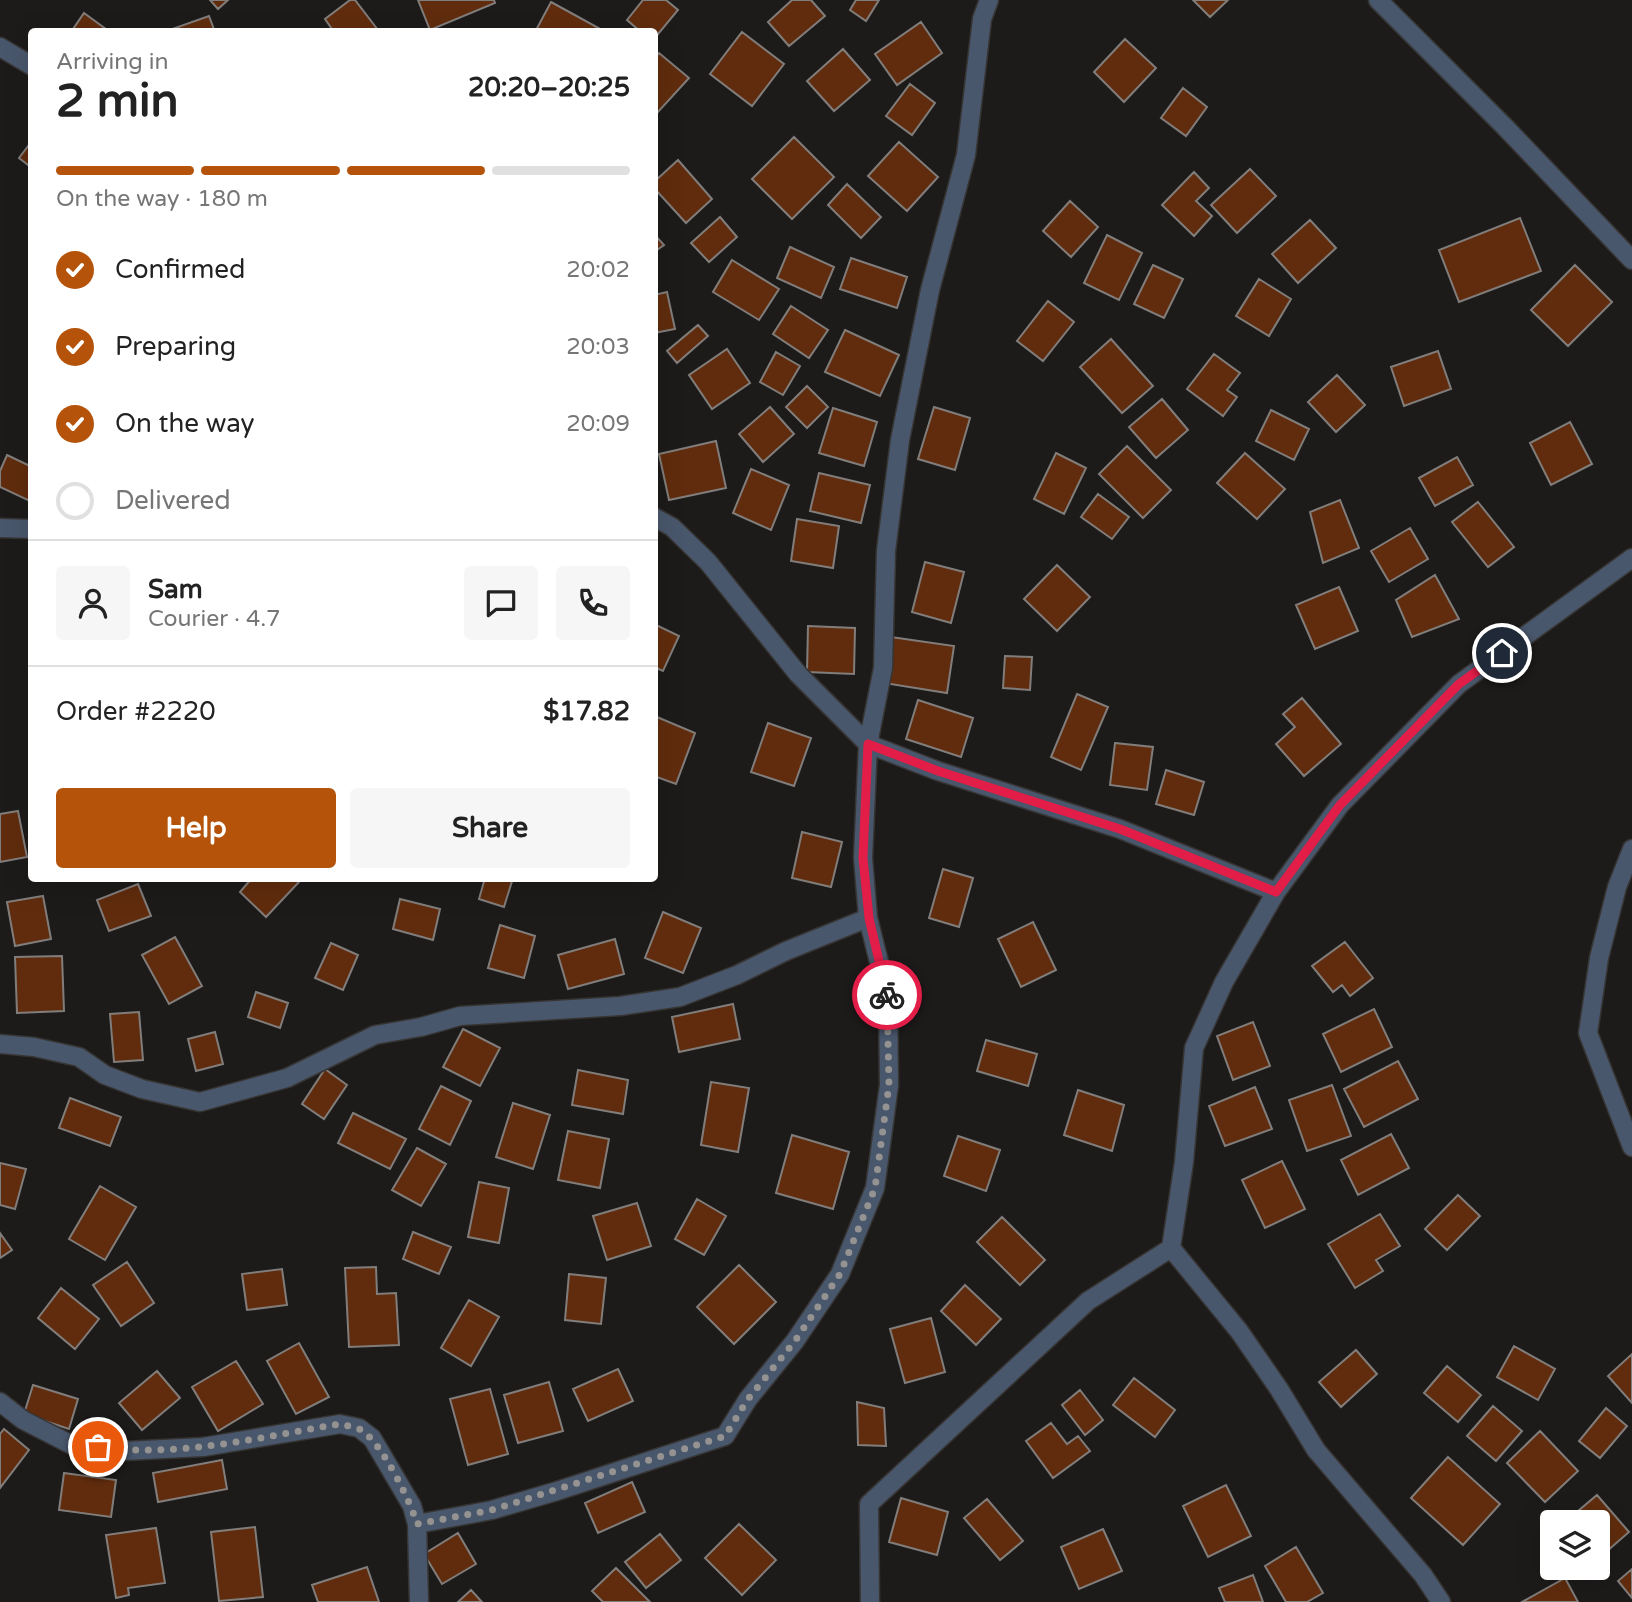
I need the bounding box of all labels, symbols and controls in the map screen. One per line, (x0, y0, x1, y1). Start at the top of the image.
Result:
text: Arriving in (56, 48, 169, 76)
text: 20:20–20:25 (468, 72, 630, 103)
text: 2 min (56, 74, 179, 129)
text: On the way · 180 m (56, 185, 268, 213)
icon: check (56, 251, 94, 289)
text: Confirmed (115, 254, 245, 285)
text: 20:02 (566, 256, 630, 284)
icon: check (56, 328, 94, 366)
text: Preparing (115, 331, 236, 362)
text: 20:03 (566, 333, 630, 361)
icon: check (56, 405, 94, 443)
text: On the way (115, 408, 255, 439)
text: 20:09 (566, 410, 630, 438)
text: Delivered (115, 485, 231, 516)
button: person (56, 566, 130, 640)
button: chat (464, 566, 538, 640)
button: phone (556, 566, 630, 640)
text: Sam (148, 574, 203, 605)
text: Courier · 4.7 (148, 605, 281, 633)
pin (1472, 623, 1532, 683)
icon: home (1483, 634, 1521, 672)
text: Order #2220 (56, 696, 216, 727)
text: $17.82 (543, 696, 630, 727)
button: Help (56, 788, 336, 868)
button: Share (350, 788, 630, 868)
courier (852, 960, 922, 1030)
icon: bike (868, 976, 906, 1014)
pin (68, 1417, 128, 1477)
icon: bag (79, 1428, 117, 1466)
map controls (1540, 1510, 1610, 1580)
button: layers (1540, 1510, 1610, 1580)

